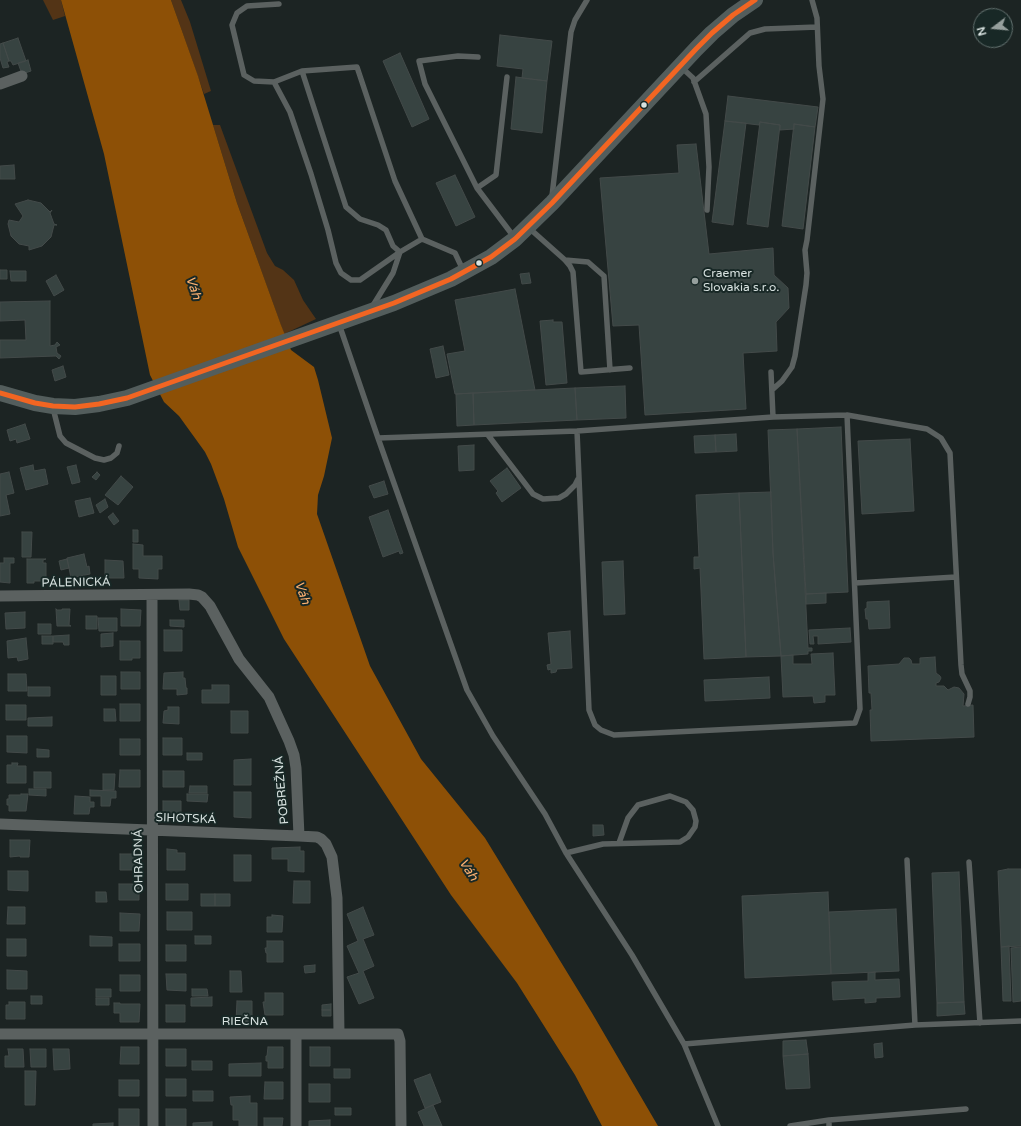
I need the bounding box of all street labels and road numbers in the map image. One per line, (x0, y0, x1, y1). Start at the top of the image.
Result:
street label: PÁLENICKÁ (41, 575, 111, 591)
street label: POBREŽNÁ (272, 755, 292, 825)
street label: SIHOTSKÁ (155, 811, 217, 827)
street label: OHRADNÁ (131, 829, 147, 893)
street label: RIEČNA (222, 1015, 268, 1029)

